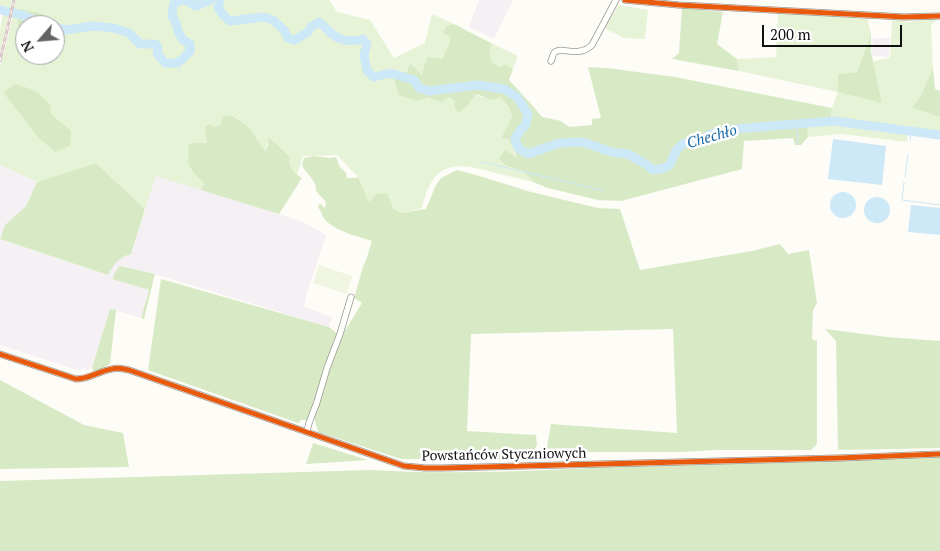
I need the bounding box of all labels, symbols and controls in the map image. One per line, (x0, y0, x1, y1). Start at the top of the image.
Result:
north arrow (15, 15, 65, 65)
scale bar (765, 15, 905, 47)
text: 200 m (770, 24, 811, 44)
text: N (16, 38, 38, 56)
water label: Chechło (685, 121, 739, 153)
street label: Powstańców Styczniowych (422, 445, 586, 465)

